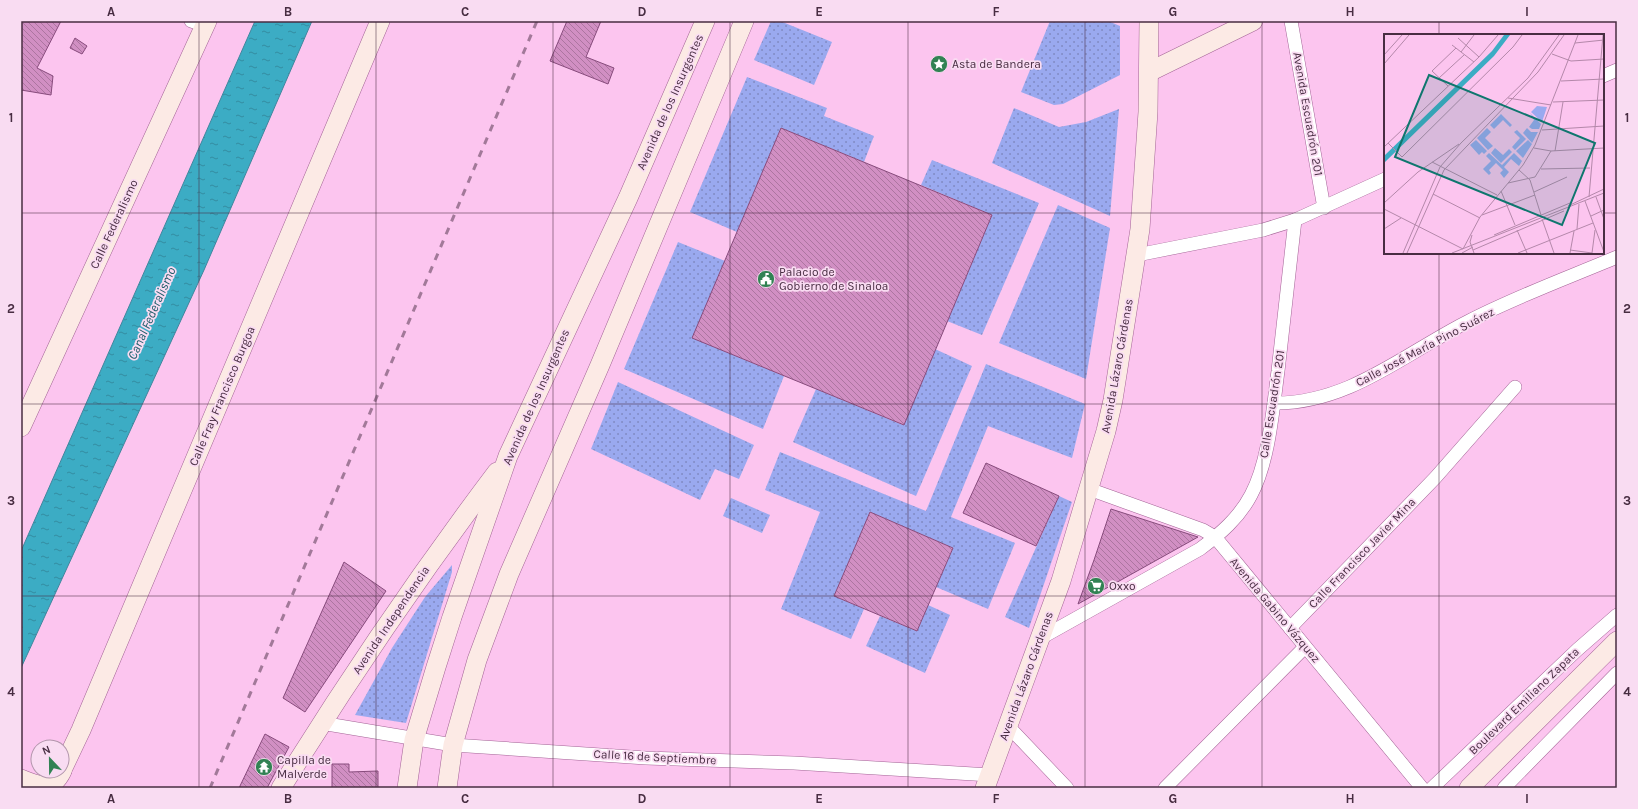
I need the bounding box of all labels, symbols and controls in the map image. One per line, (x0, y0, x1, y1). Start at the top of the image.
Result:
text: A (107, 4, 115, 19)
text: B (284, 4, 292, 19)
text: C (461, 4, 469, 19)
text: D (638, 4, 647, 19)
text: E (815, 4, 823, 19)
text: F (992, 4, 1000, 19)
text: G (1169, 4, 1177, 19)
text: H (1345, 4, 1355, 19)
text: I (1525, 4, 1529, 19)
street label: Avenida de los Insurgentes (634, 32, 706, 172)
inset map (1384, 34, 1604, 254)
street label: Avenida Escuadrón 201 (1290, 51, 1326, 177)
place icon: Asta de Bandera (929, 54, 949, 74)
place label: Asta de Bandera (952, 57, 1041, 71)
text: 1 (9, 110, 13, 125)
text: 1 (1625, 110, 1629, 125)
street label: Calle Federalismo (87, 177, 141, 271)
water label: Canal Federalismo (124, 264, 179, 362)
place label: Palacio de Gobierno de Sinaloa (779, 265, 888, 293)
public building icon: Palacio de Gobierno de Sinaloa (756, 269, 776, 289)
street label: Avenida Lázaro Cárdenas (1098, 298, 1136, 434)
text: 2 (7, 301, 15, 316)
text: 2 (1623, 301, 1631, 316)
street label: Calle José María Pino Suárez (1353, 304, 1497, 390)
street label: Calle Fray Francisco Burgoa (186, 324, 258, 468)
street label: Avenida de los Insurgentes (500, 327, 572, 467)
street label: Calle Escuadrón 201 (1257, 349, 1287, 459)
text: 3 (7, 493, 15, 508)
text: 3 (1623, 493, 1631, 508)
street label: Calle Francisco Javier Mina (1306, 495, 1418, 611)
street label: Avenida Gabino Vázquez (1227, 555, 1323, 666)
street label: Avenida Independencia (350, 563, 432, 677)
supermarket icon: Oxxo (1086, 576, 1106, 596)
place label: Oxxo (1109, 579, 1136, 593)
street label: Avenida Lázaro Cárdenas (996, 610, 1056, 742)
street label: Boulevard Emiliano Zapata (1466, 645, 1582, 757)
text: 4 (7, 684, 15, 699)
text: 4 (1623, 684, 1631, 699)
north arrow (30, 739, 70, 779)
text: N (40, 743, 53, 758)
street label: Calle 16 de Septiembre (593, 747, 717, 767)
place label: Capilla de Malverde (277, 753, 331, 781)
temple icon: Capilla de Malverde (254, 757, 274, 777)
text: A (107, 791, 115, 806)
text: B (284, 791, 292, 806)
text: C (461, 791, 469, 806)
text: D (638, 791, 647, 806)
text: E (815, 791, 823, 806)
text: F (992, 791, 1000, 806)
text: G (1169, 791, 1177, 806)
text: H (1345, 791, 1355, 806)
text: I (1525, 791, 1529, 806)

